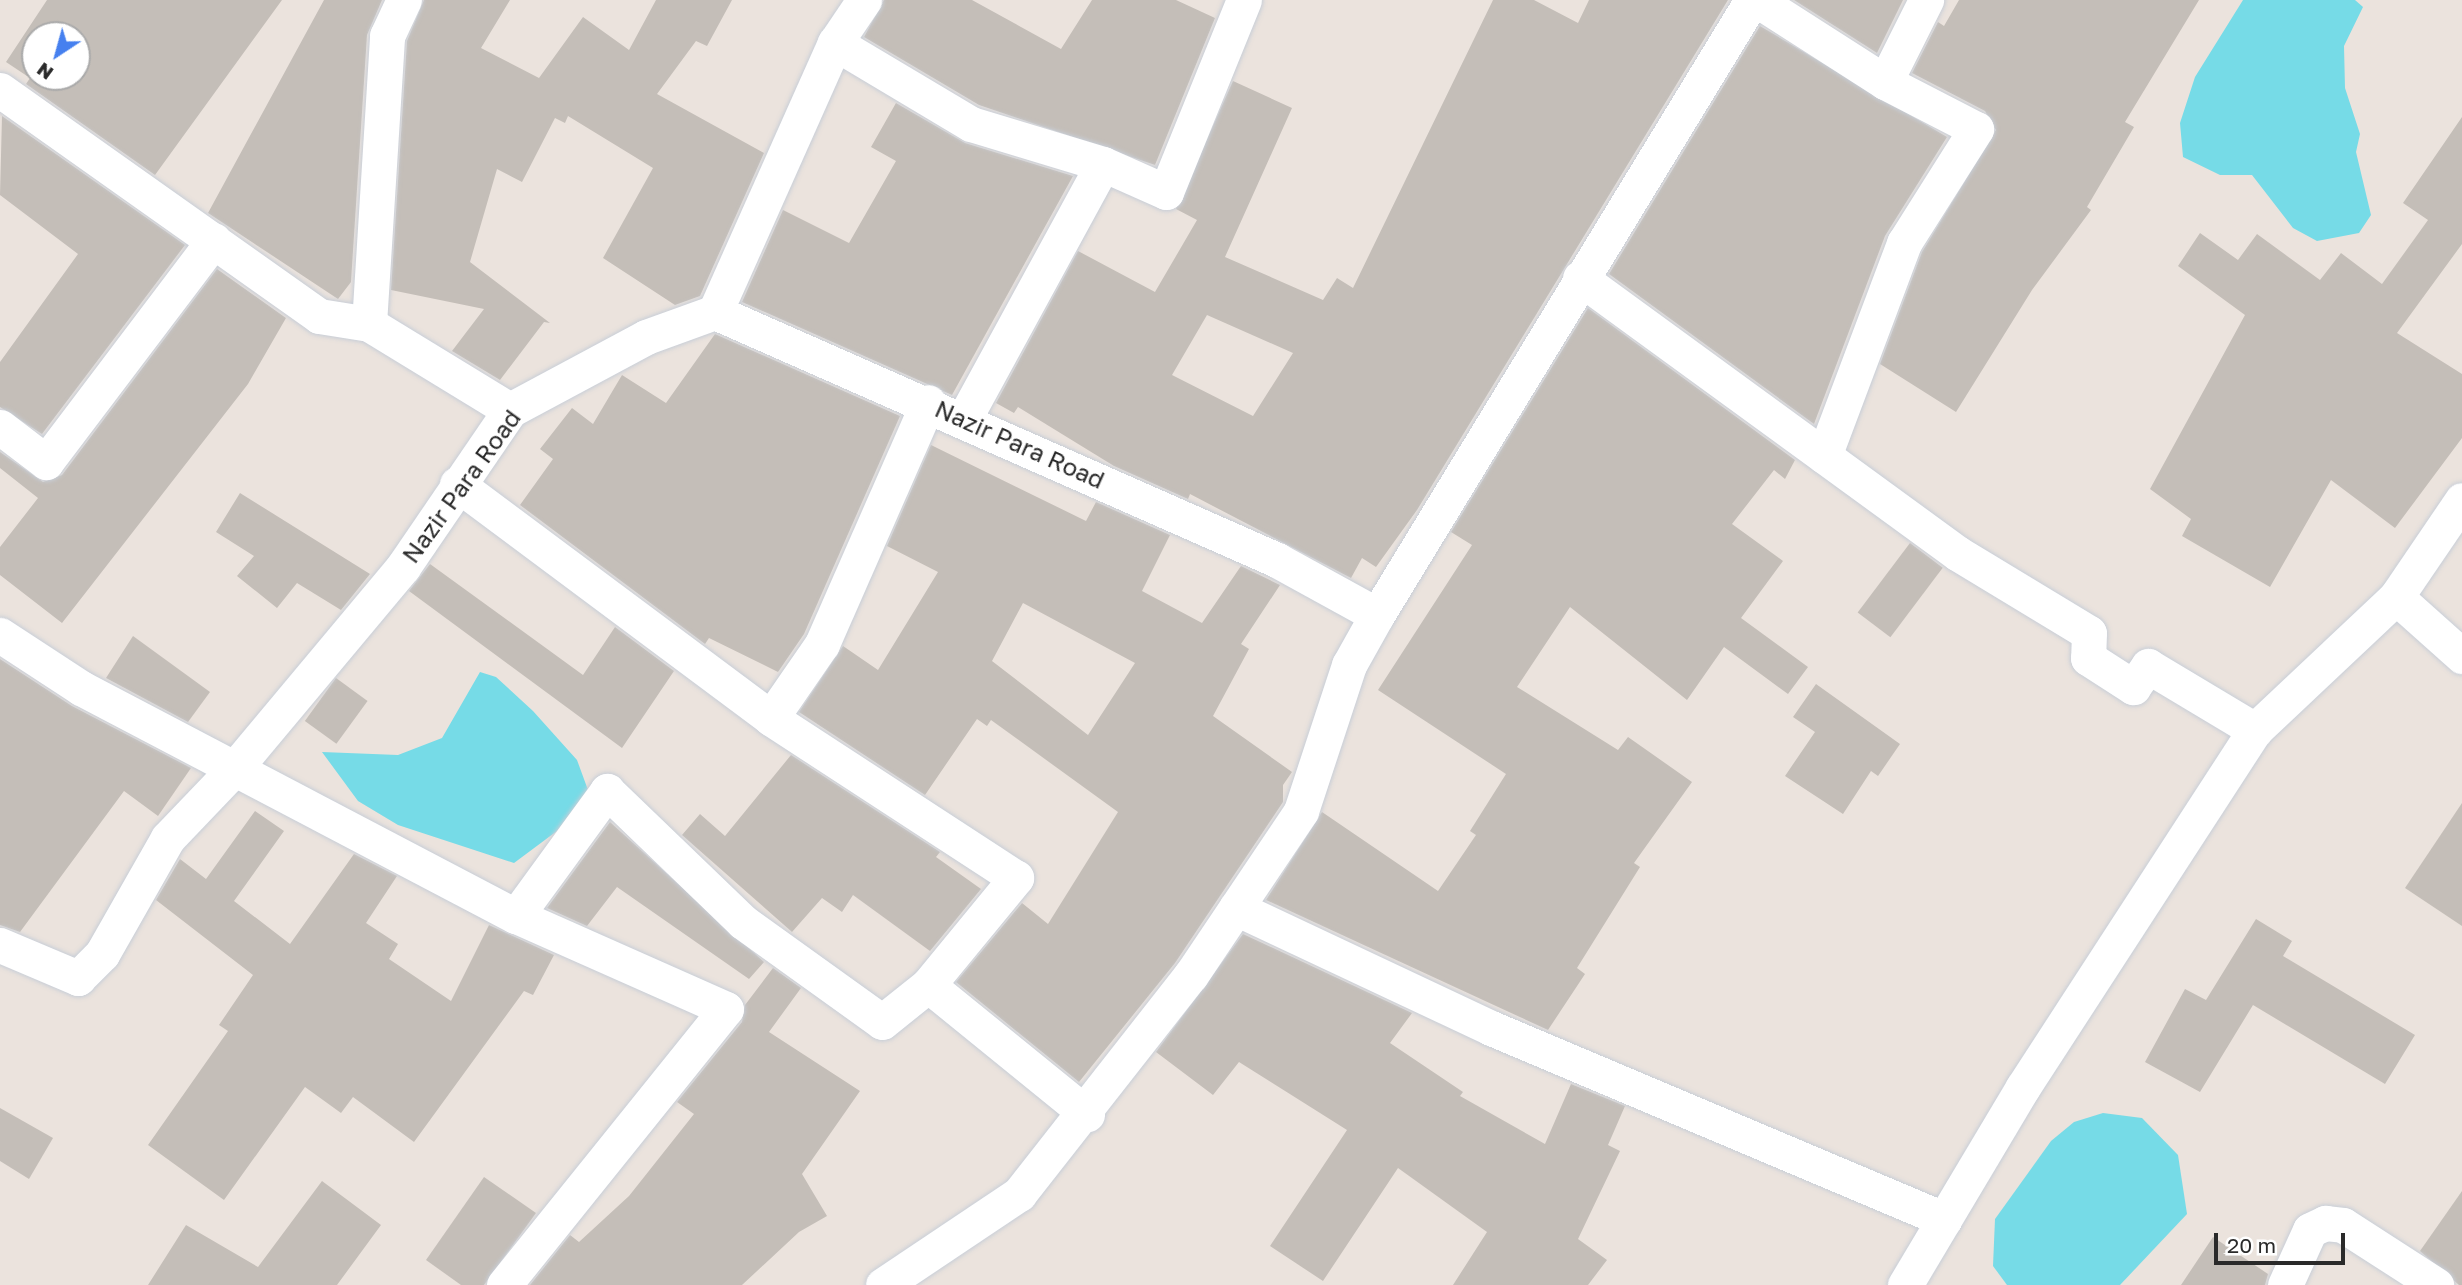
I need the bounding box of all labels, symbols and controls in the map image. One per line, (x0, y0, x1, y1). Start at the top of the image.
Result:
north arrow (21, 21, 91, 91)
text: N (32, 58, 57, 85)
street label: Nazir Para Road (931, 394, 1109, 494)
street label: Nazir Para Road (396, 404, 526, 568)
scale bar (2217, 1218, 2348, 1262)
text: 20 m (2227, 1232, 2276, 1258)

